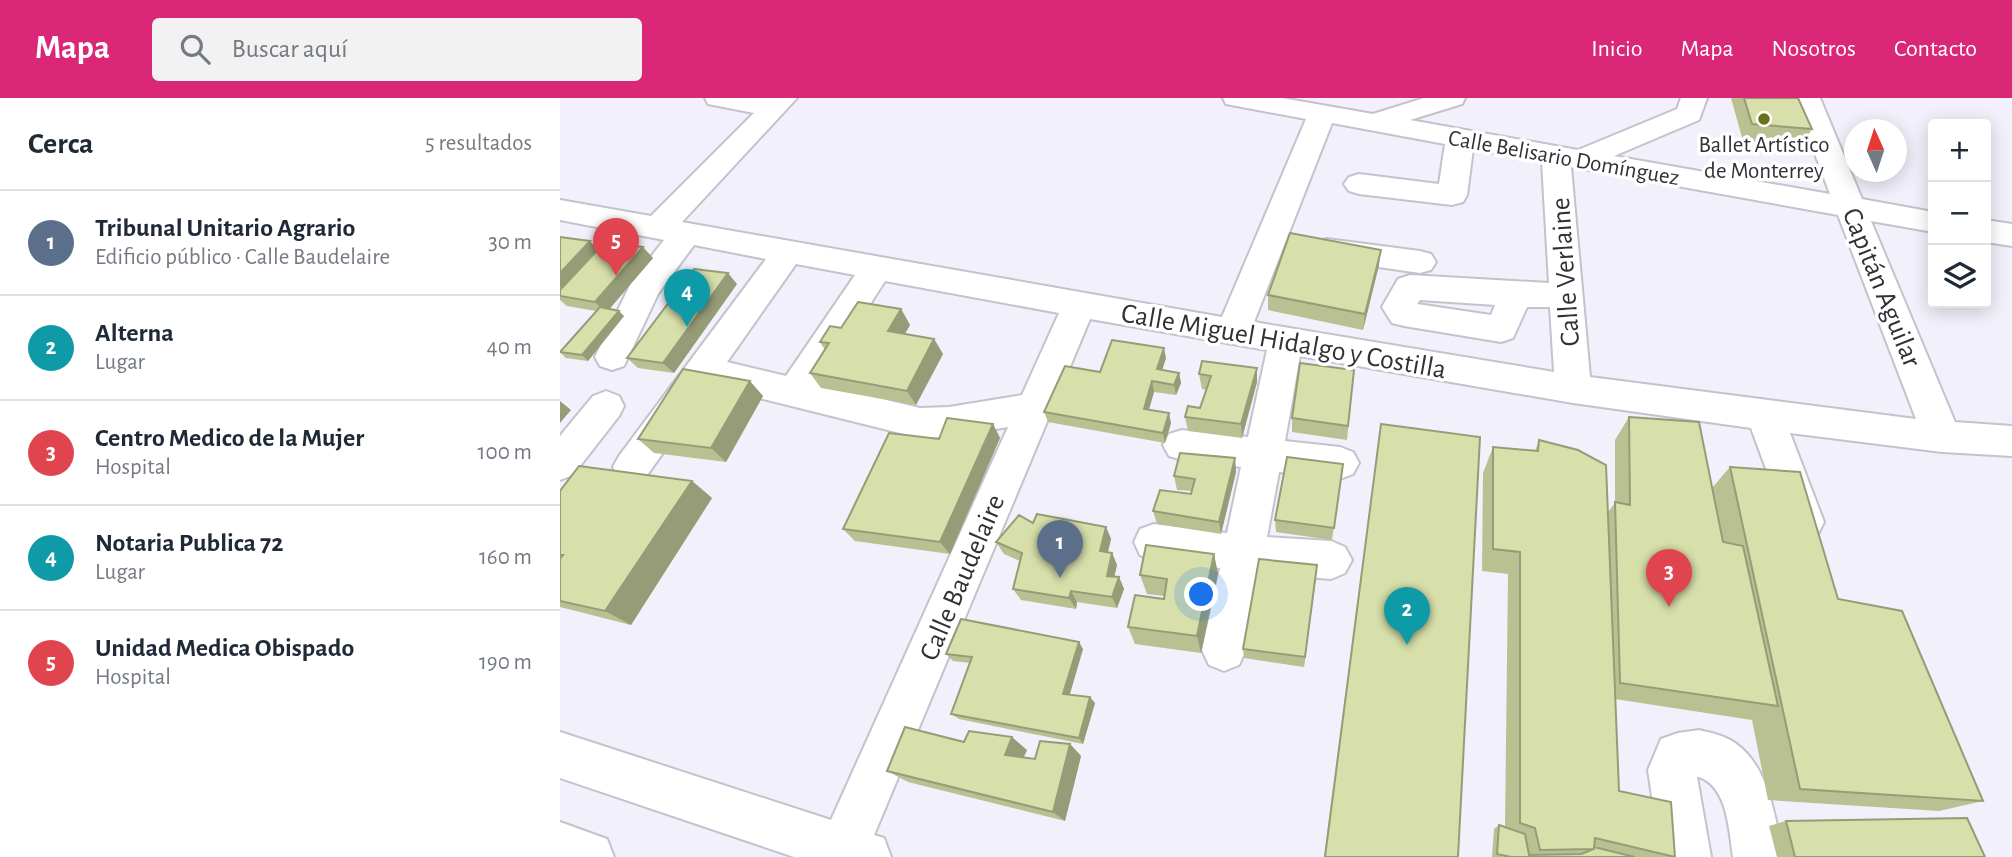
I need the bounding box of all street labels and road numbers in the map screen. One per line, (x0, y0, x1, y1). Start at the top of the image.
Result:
street label: Calle Belisario Domínguez (1446, 127, 1681, 190)
street label: Calle Verlaine (1547, 196, 1585, 347)
street label: Capitán Aguilar (1837, 204, 1926, 371)
street label: Calle Miguel Hidalgo y Costilla (1119, 300, 1448, 384)
street label: Calle Baudelaire (915, 491, 1010, 665)

